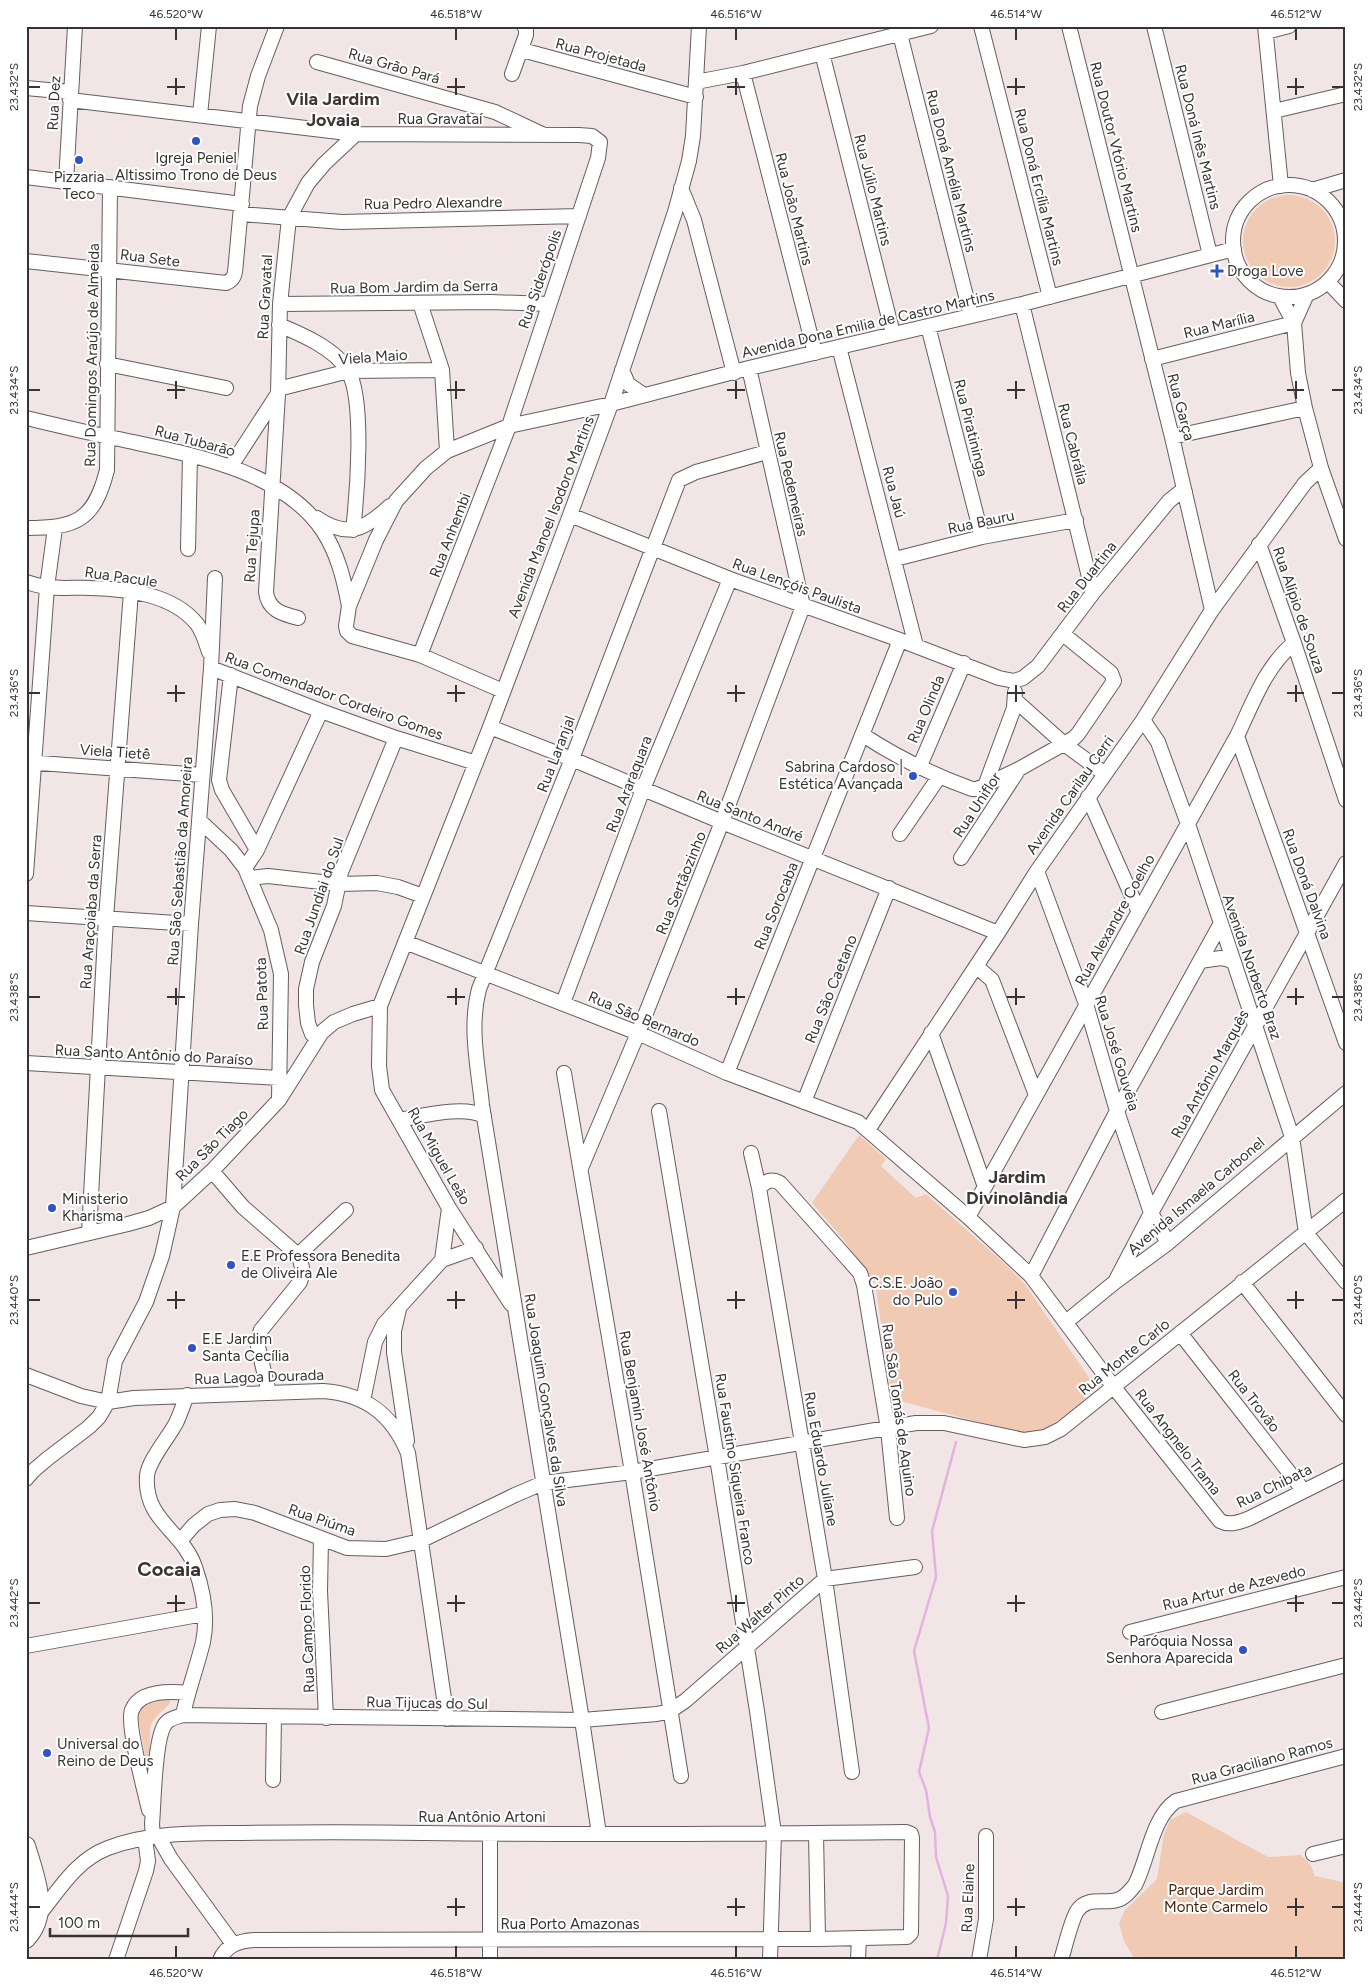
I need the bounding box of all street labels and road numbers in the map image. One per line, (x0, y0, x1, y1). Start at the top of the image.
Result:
street label: Rua Projetada (554, 34, 648, 76)
street label: Rua Grão Pará (346, 44, 442, 88)
street label: Rua Doutor Vtório Martins (1086, 60, 1146, 234)
street label: Rua Doná Inês Martins (1171, 62, 1225, 212)
street label: Rua Dez (44, 75, 64, 131)
street label: Rua Doná Amélia Martins (922, 88, 980, 254)
street label: Rua Doná Ercília Martins (1011, 106, 1067, 268)
street label: Rua Gravataí (397, 110, 484, 128)
street label: Rua Júlio Martins (850, 132, 896, 248)
street label: Rua João Martins (771, 151, 817, 267)
street label: Rua Pedro Alexandre (363, 193, 503, 213)
street label: Rua Siderópolis (515, 227, 565, 331)
street label: Rua Domingos Araújo de Almeida (81, 243, 103, 467)
street label: Rua Sete (119, 245, 181, 271)
street label: Rua Gravatal (254, 254, 276, 340)
street label: Rua Bom Jardim da Serra (330, 277, 498, 297)
street label: Avenida Dona Emilia de Castro Martins (740, 286, 996, 362)
street label: Rua Marília (1182, 308, 1256, 342)
street label: Viela Maio (338, 346, 408, 368)
street label: Rua Garça (1163, 371, 1199, 443)
street label: Rua Piratininga (950, 377, 992, 479)
street label: Rua Cabrália (1054, 401, 1092, 487)
street label: Avenida Manoel Isodoro Martins (504, 413, 598, 621)
street label: Rua Tubarão (153, 422, 238, 460)
street label: Rua Pedemeiras (770, 430, 812, 538)
street label: Rua Jaú (878, 464, 910, 520)
street label: Rua Anhembi (426, 490, 474, 580)
street label: Rua Bauru (946, 506, 1016, 538)
street label: Rua Tejupa (240, 509, 264, 583)
street label: Rua Duartina (1054, 538, 1120, 616)
street label: Rua Alípio de Souza (1269, 544, 1329, 676)
street label: Rua Lençóis Paulista (730, 554, 864, 618)
street label: Rua Pacule (83, 563, 159, 591)
street label: Rua Comendador Cordeiro Gomes (222, 648, 446, 744)
street label: Rua Olinda (904, 672, 948, 746)
street label: Rua Laranjal (533, 713, 579, 795)
street label: Avenida Carilau Cerri (1022, 732, 1118, 858)
street label: Rua Araraquara (602, 733, 656, 835)
street label: Viela Tietê (79, 741, 151, 763)
street label: Rua São Sebastião da Amoreira (164, 756, 196, 966)
street label: Rua Uniflor (949, 769, 1005, 841)
street label: Rua Santo André (694, 786, 806, 846)
street label: Rua Doná Dalvina (1279, 826, 1335, 942)
street label: Rua Sertãozinho (652, 828, 710, 937)
street label: Rua Araçoiaba da Serra (77, 834, 105, 990)
street label: Rua Jundiai do Sul (291, 835, 347, 957)
street label: Rua Alexandre Coelho (1071, 851, 1159, 989)
street label: Rua Sorocaba (750, 860, 802, 952)
street label: Avenida Norberto Braz (1219, 892, 1285, 1042)
street label: Rua São Caetano (801, 932, 861, 1046)
street label: Rua Patota (252, 957, 272, 1031)
street label: Rua São Bernardo (586, 987, 703, 1051)
street label: Rua José Gouvêia (1091, 993, 1143, 1113)
street label: Rua Antônio Marquês (1167, 1007, 1253, 1141)
street label: Rua Santo Antônio do Paraíso (54, 1041, 254, 1069)
street label: Rua Miguel Leão (404, 1104, 474, 1208)
street label: Rua São Tiago (172, 1105, 252, 1185)
street label: Avenida Ismaela Carbonel (1124, 1134, 1268, 1258)
street label: Rua Joaquim Gonçalves da Silva (520, 1292, 572, 1508)
street label: Rua Monte Carlo (1075, 1315, 1173, 1399)
street label: Rua São Tomás de Aquino (878, 1323, 920, 1498)
street label: Rua Benjamin José Antônio (615, 1329, 665, 1513)
street label: Rua Lagoa Dourada (194, 1366, 324, 1388)
street label: Rua Trovão (1224, 1366, 1284, 1436)
street label: Rua Faustino Siqueira Franco (711, 1372, 759, 1566)
street label: Rua Angnelo Trama (1131, 1385, 1225, 1499)
street label: Rua Eduardo Juliane (800, 1390, 842, 1528)
street label: Rua Chibata (1233, 1460, 1315, 1512)
street label: Rua Piúma (286, 1500, 358, 1540)
street label: Rua Artur de Azevedo (1161, 1561, 1308, 1614)
street label: Rua Campo Florido (296, 1565, 318, 1693)
street label: Rua Walter Pinto (712, 1570, 808, 1657)
street label: Rua Tijucas do Sul (366, 1693, 488, 1713)
street label: Rua Graciliano Ramos (1189, 1733, 1335, 1789)
street label: Rua Antônio Artoni (418, 1808, 546, 1826)
street label: Rua Elaine (958, 1863, 978, 1933)
street label: Rua Porto Amazonas (500, 1915, 640, 1933)

